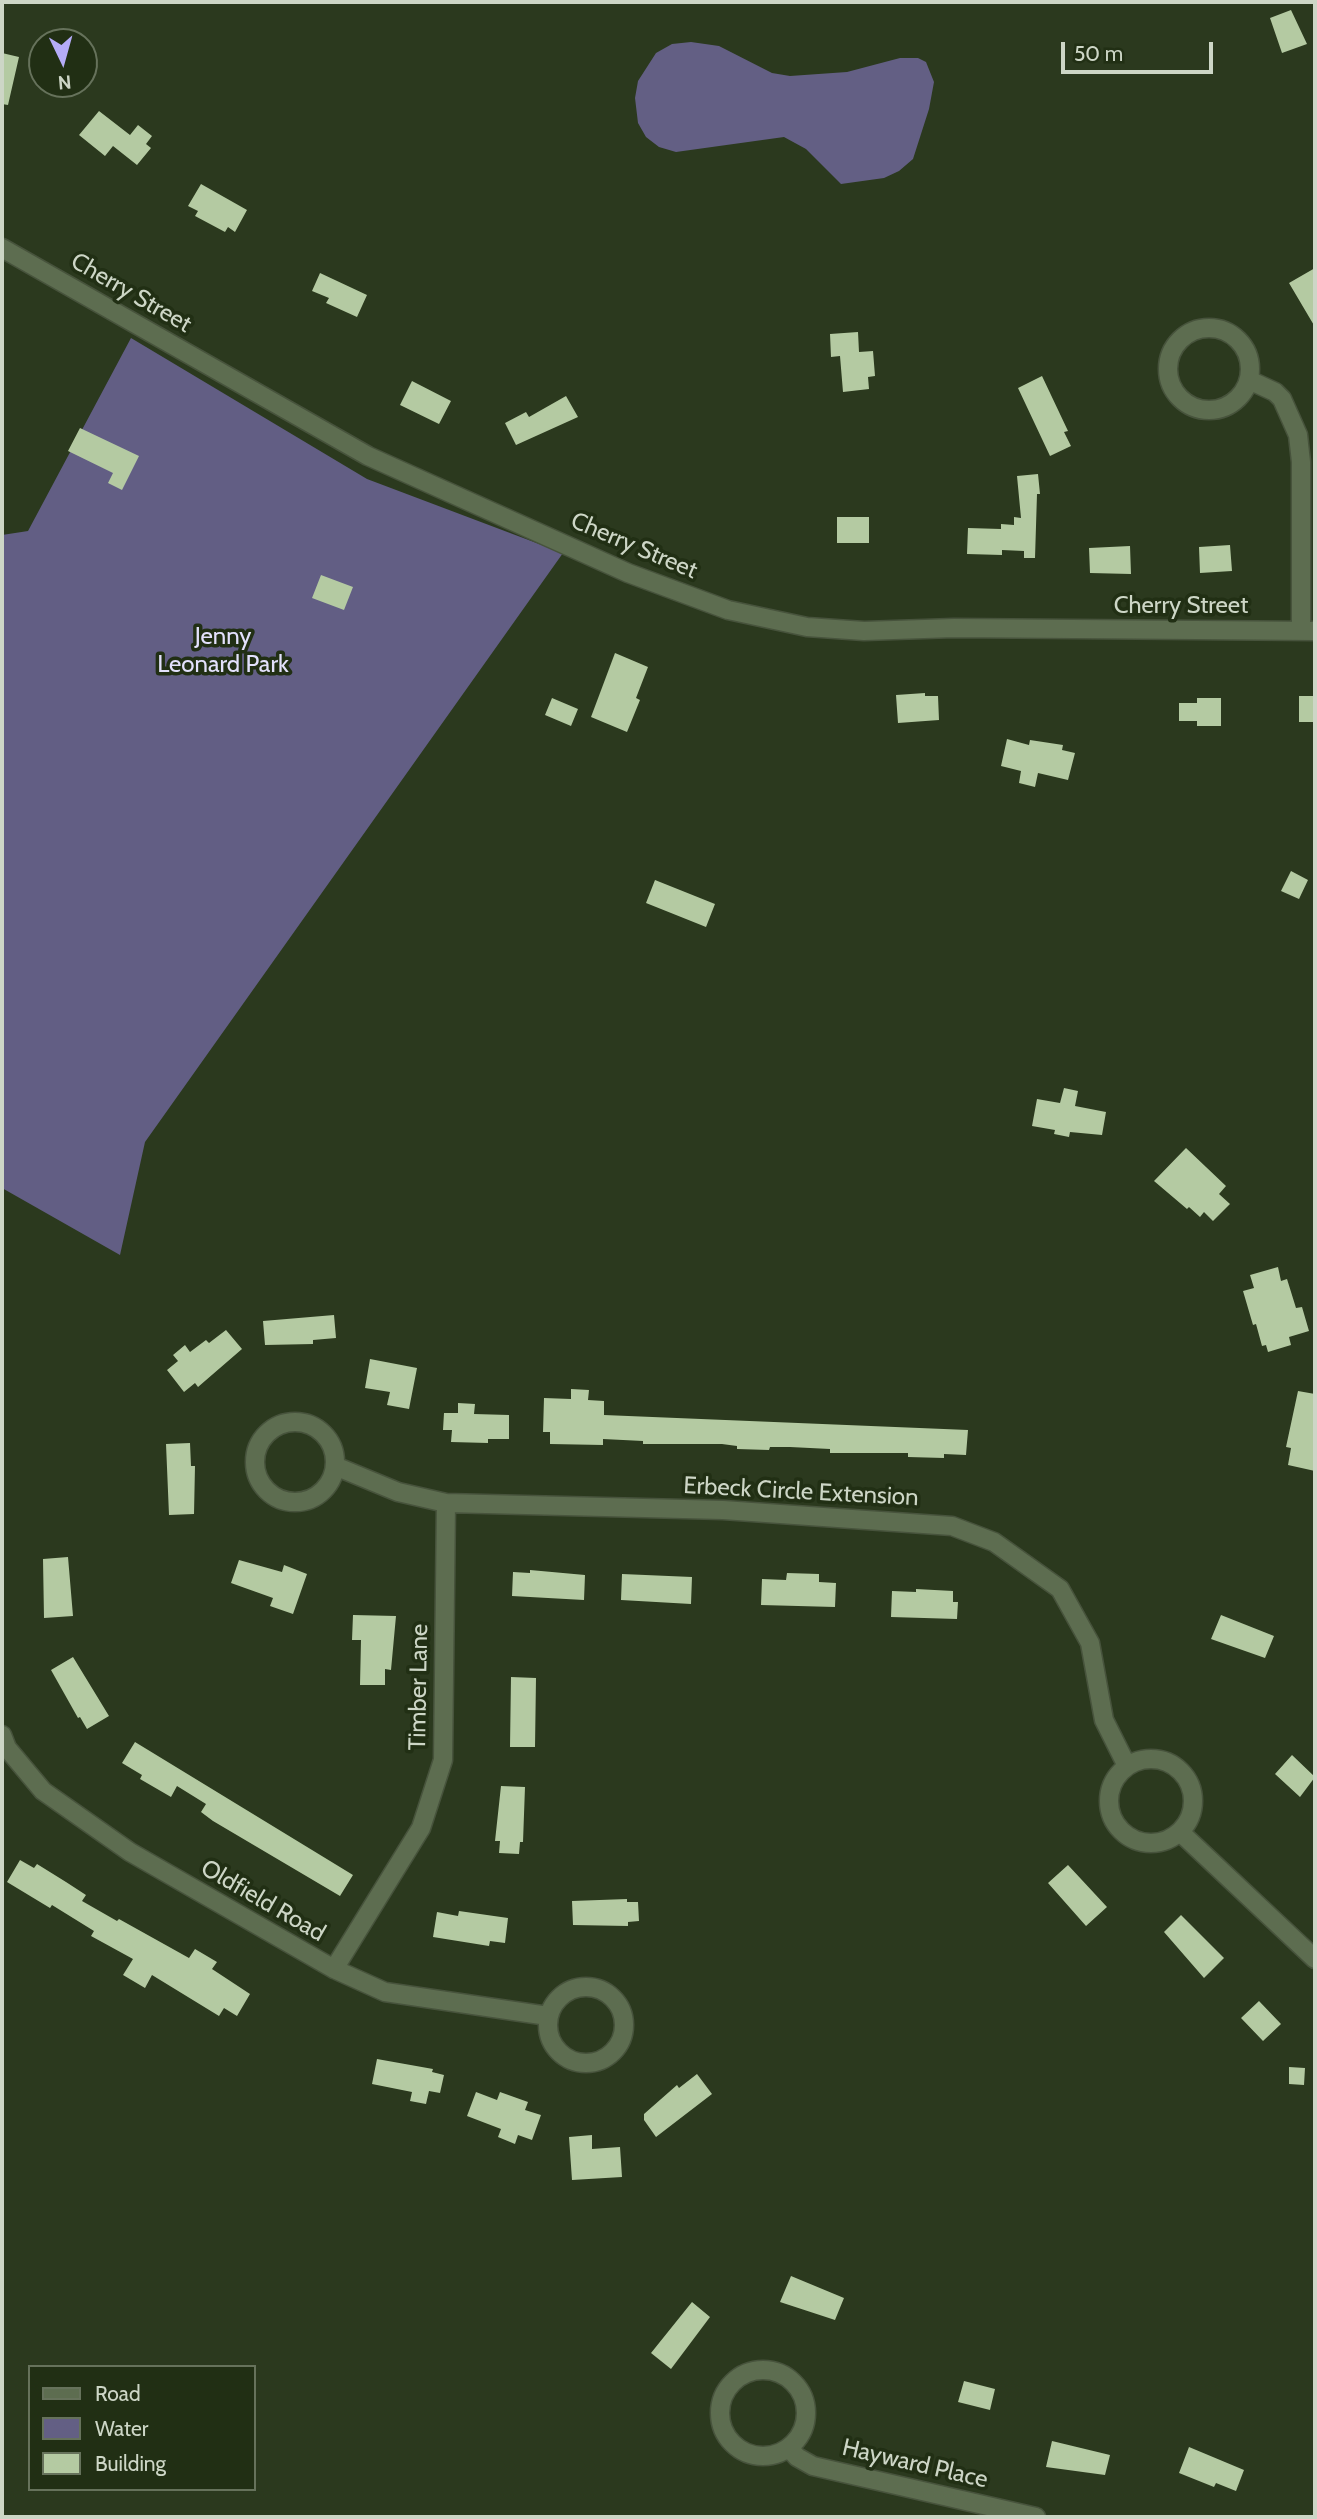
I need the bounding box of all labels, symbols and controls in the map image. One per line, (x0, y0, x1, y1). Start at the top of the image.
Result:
north arrow (28, 28, 98, 98)
scale bar (1065, 28, 1217, 72)
text: 50 m (1074, 41, 1123, 66)
text: N (57, 70, 72, 94)
street label: Cherry Street (66, 247, 196, 339)
street label: Cherry Street (566, 506, 702, 586)
street label: Cherry Street (1114, 592, 1248, 620)
park label: Jenny Leonard Park (157, 623, 289, 679)
street label: Erbeck Circle Extension (683, 1471, 919, 1513)
street label: Timber Lane (403, 1623, 435, 1751)
street label: Oldfield Road (196, 1854, 330, 1948)
legend (28, 2365, 256, 2491)
text: Road (95, 2381, 141, 2406)
text: Water (95, 2416, 148, 2441)
street label: Hayward Place (839, 2433, 991, 2495)
text: Building (95, 2451, 166, 2476)

